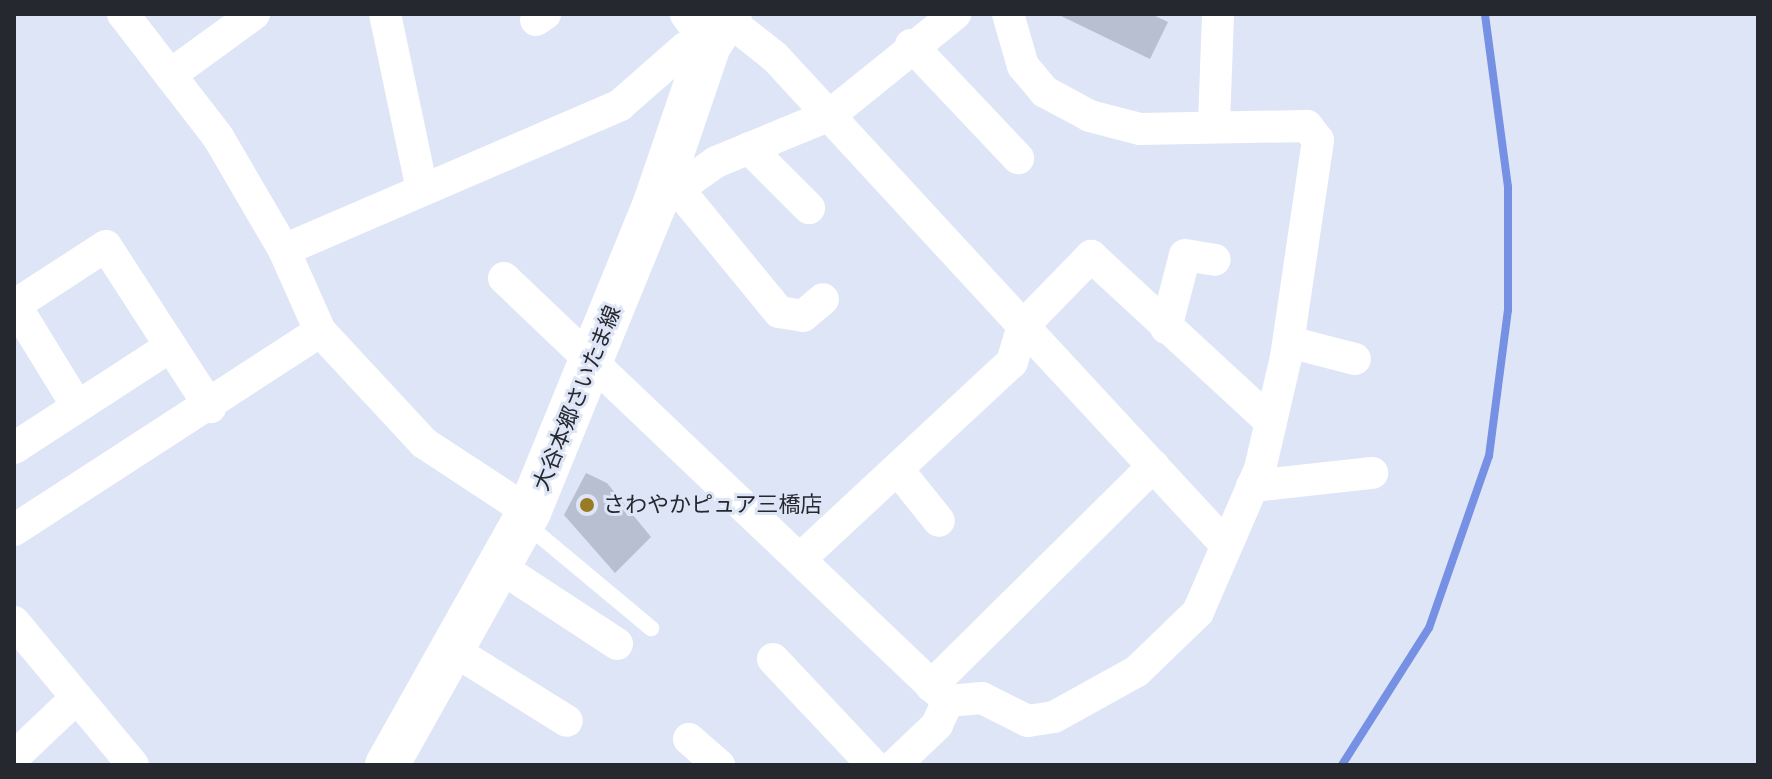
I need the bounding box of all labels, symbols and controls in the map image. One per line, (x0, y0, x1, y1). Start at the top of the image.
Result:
street label: 大谷本郷さいたま線 (528, 301, 626, 495)
place label: さわやかピュア三橋店 (603, 492, 823, 518)
marker: さわやかピュア三橋店 (578, 496, 596, 514)

